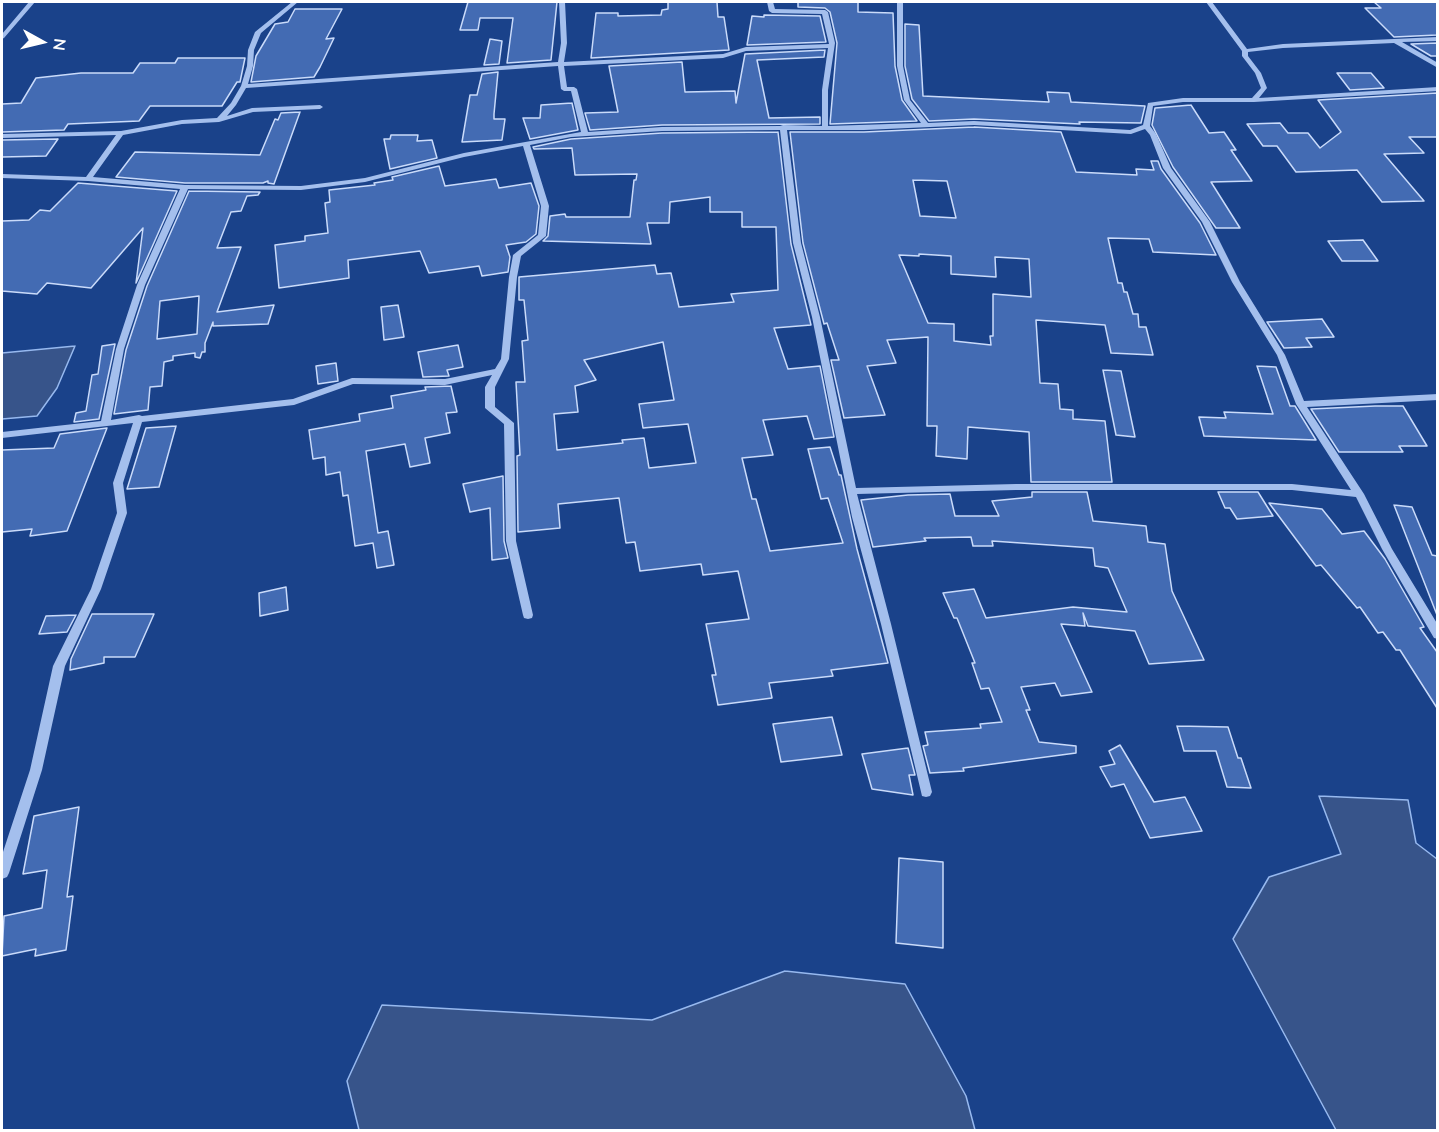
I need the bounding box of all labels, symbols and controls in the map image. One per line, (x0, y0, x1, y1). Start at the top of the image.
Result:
north arrow (12, 12, 72, 72)
text: N (49, 37, 71, 52)

